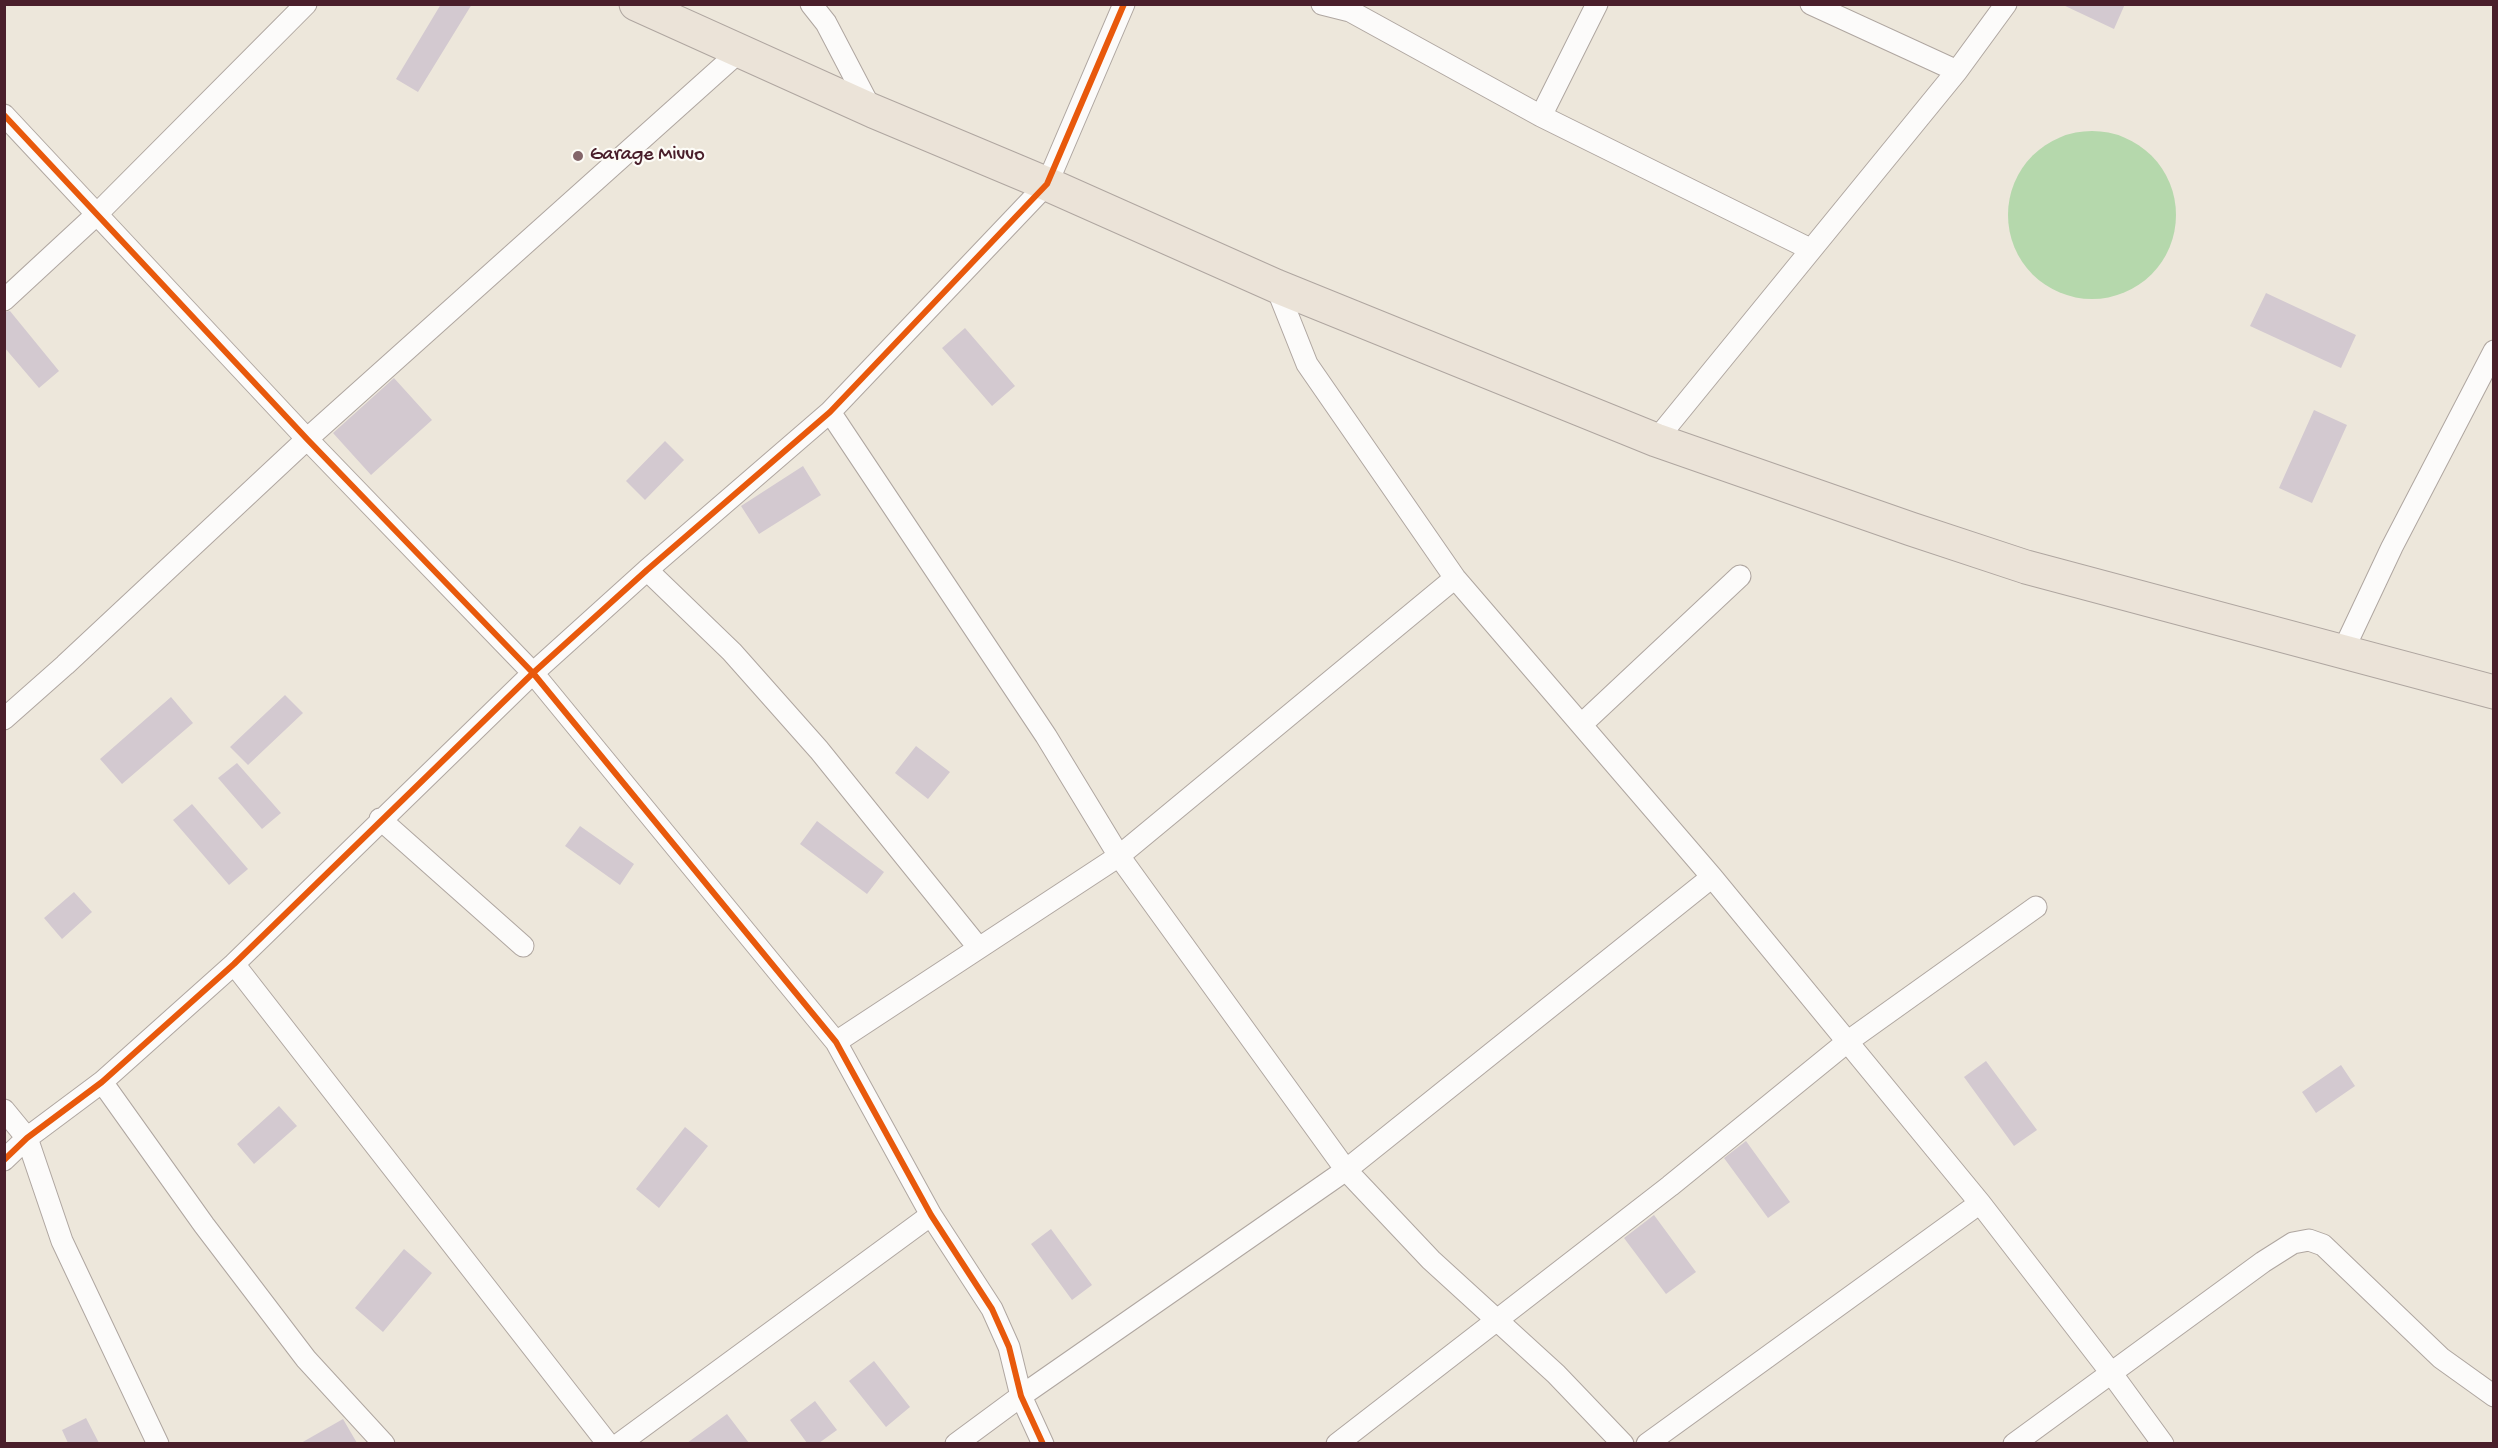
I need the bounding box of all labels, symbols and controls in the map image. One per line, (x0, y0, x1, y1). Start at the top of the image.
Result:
place label: Garage Mivvo (590, 144, 705, 168)
marker: Garage Mivvo (571, 149, 585, 163)

